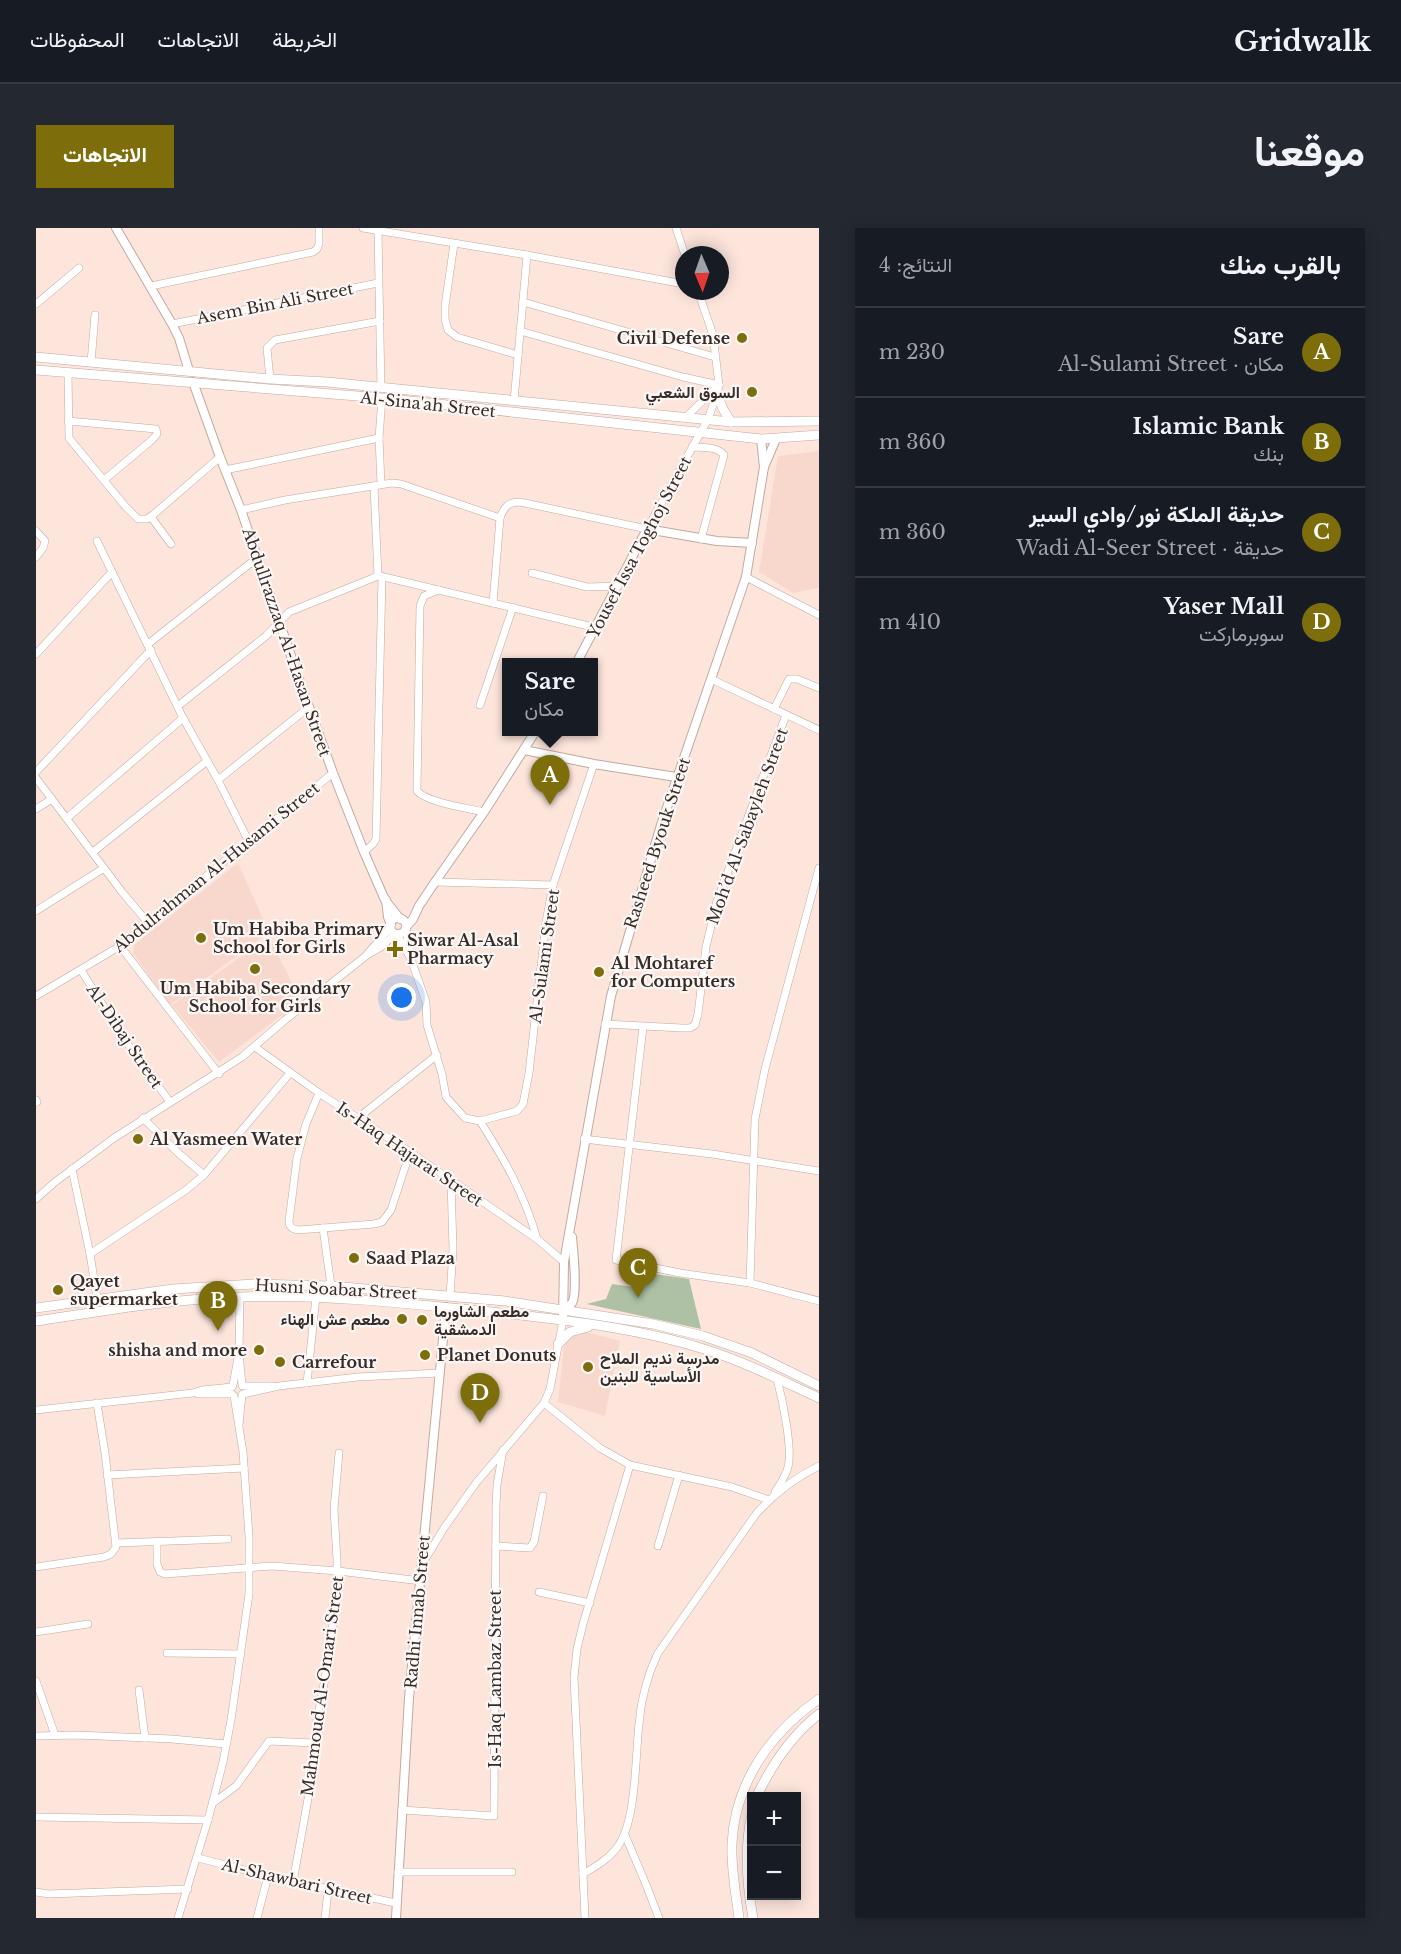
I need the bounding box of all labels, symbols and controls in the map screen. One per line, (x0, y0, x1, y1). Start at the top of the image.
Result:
text: Gridwalk (1234, 24, 1371, 59)
text: المحفوظات (30, 27, 125, 53)
text: الاتجاهات (158, 27, 239, 53)
text: الخريطة (272, 27, 337, 53)
button: الاتجاهات (36, 125, 174, 188)
text: موقعنا (1254, 125, 1365, 177)
north arrow (675, 246, 729, 300)
text: بالقرب منك (1220, 249, 1341, 281)
text: النتائج: 4 (879, 253, 952, 277)
street label: Asem Bin Ali Street (194, 278, 355, 328)
text: Sare (1233, 323, 1284, 350)
place label: Civil Defense (617, 328, 730, 348)
marker: Civil Defense (735, 331, 749, 345)
text: 230 m (879, 340, 945, 364)
text: A (1313, 340, 1330, 364)
text: مكان · Al-Sulami Street (1058, 352, 1284, 376)
place label: السوق الشعبي (645, 382, 740, 406)
marker: السوق الشعبي (745, 385, 759, 399)
street label: Al-Sina'ah Street (358, 387, 497, 421)
text: Islamic Bank (1133, 413, 1284, 440)
text: 360 m (879, 430, 946, 454)
text: B (1314, 430, 1329, 454)
text: بنك (1253, 442, 1284, 466)
street label: Yousef Issa Toghoj Street (582, 453, 695, 642)
text: حديقة الملكة نور/وادي السير (1029, 501, 1284, 528)
text: 360 m (879, 520, 946, 544)
text: C (1313, 520, 1330, 544)
street label: Abdullrazzaq Al-Hasan Street (238, 524, 336, 759)
text: حديقة · Wadi Al-Seer Street (1016, 536, 1284, 560)
text: Yaser Mall (1164, 593, 1284, 620)
text: 410 m (879, 610, 941, 634)
text: D (1312, 610, 1331, 634)
text: سوبرماركت (1199, 622, 1284, 646)
popup (502, 658, 598, 736)
text: Sare (525, 668, 575, 695)
text: مكان (525, 697, 564, 721)
street label: Moh’d Al-Sabayleh Street (702, 725, 792, 927)
street label: Rasheed Byouk Street (620, 755, 694, 931)
pin: A (530, 756, 570, 805)
street label: Abdulrahman Al-Husami Street (108, 778, 323, 957)
street label: Al-Sulami Street (525, 888, 563, 1025)
place label: Um Habiba Primary School for Girls (213, 919, 385, 957)
place label: Siwar Al-Asal Pharmacy (407, 930, 519, 968)
marker: Um Habiba Primary School for Girls (194, 931, 208, 945)
marker: Siwar Al-Asal Pharmacy (388, 942, 402, 956)
place label: Al Mohtaref for Computers (610, 953, 735, 991)
marker: Um Habiba Secondary School for Girls (248, 962, 262, 976)
marker: Al Mohtaref for Computers (592, 965, 606, 979)
place label: Um Habiba Secondary School for Girls (160, 978, 351, 1016)
street label: Al-Dibaj Street (82, 979, 167, 1092)
your location (387, 983, 416, 1012)
street label: Is-Haq Hajarat Street (333, 1098, 487, 1210)
place label: Al Yasmeen Water (149, 1129, 302, 1149)
marker: Al Yasmeen Water (131, 1132, 145, 1146)
place label: Saad Plaza (366, 1248, 455, 1268)
pin: C (618, 1248, 658, 1298)
marker: Saad Plaza (347, 1251, 361, 1265)
place label: Qayet supermarket (70, 1271, 179, 1309)
street label: Husni Soabar Street (254, 1275, 418, 1303)
pin: B (198, 1282, 237, 1331)
marker: Qayet supermarket (51, 1283, 65, 1297)
place label: مطعم الشاورما الدمشقية (434, 1301, 529, 1339)
place label: مطعم عش الهناء (280, 1309, 390, 1330)
marker: مطعم عش الهناء (395, 1312, 409, 1326)
marker: مطعم الشاورما الدمشقية (415, 1313, 429, 1327)
place label: shisha and more (108, 1340, 247, 1360)
marker: shisha and more (252, 1343, 266, 1357)
place label: Planet Donuts (437, 1345, 557, 1365)
marker: Planet Donuts (418, 1348, 432, 1362)
place label: مدرسة نديم الملاح الأساسية للبنين (600, 1348, 720, 1386)
place label: Carrefour (292, 1352, 376, 1372)
marker: Carrefour (273, 1355, 287, 1369)
marker: مدرسة نديم الملاح الأساسية للبنين (581, 1360, 595, 1374)
pin: D (460, 1374, 500, 1423)
street label: Radhi Innab Street (400, 1534, 434, 1690)
street label: Mahmoud Al-Omari Street (297, 1575, 347, 1797)
street label: Is-Haq Lambaz Street (485, 1590, 505, 1768)
map controls (747, 1792, 801, 1900)
button: + (747, 1792, 801, 1846)
button: − (747, 1846, 801, 1900)
street label: Al-Shawbari Street (219, 1854, 374, 1908)

